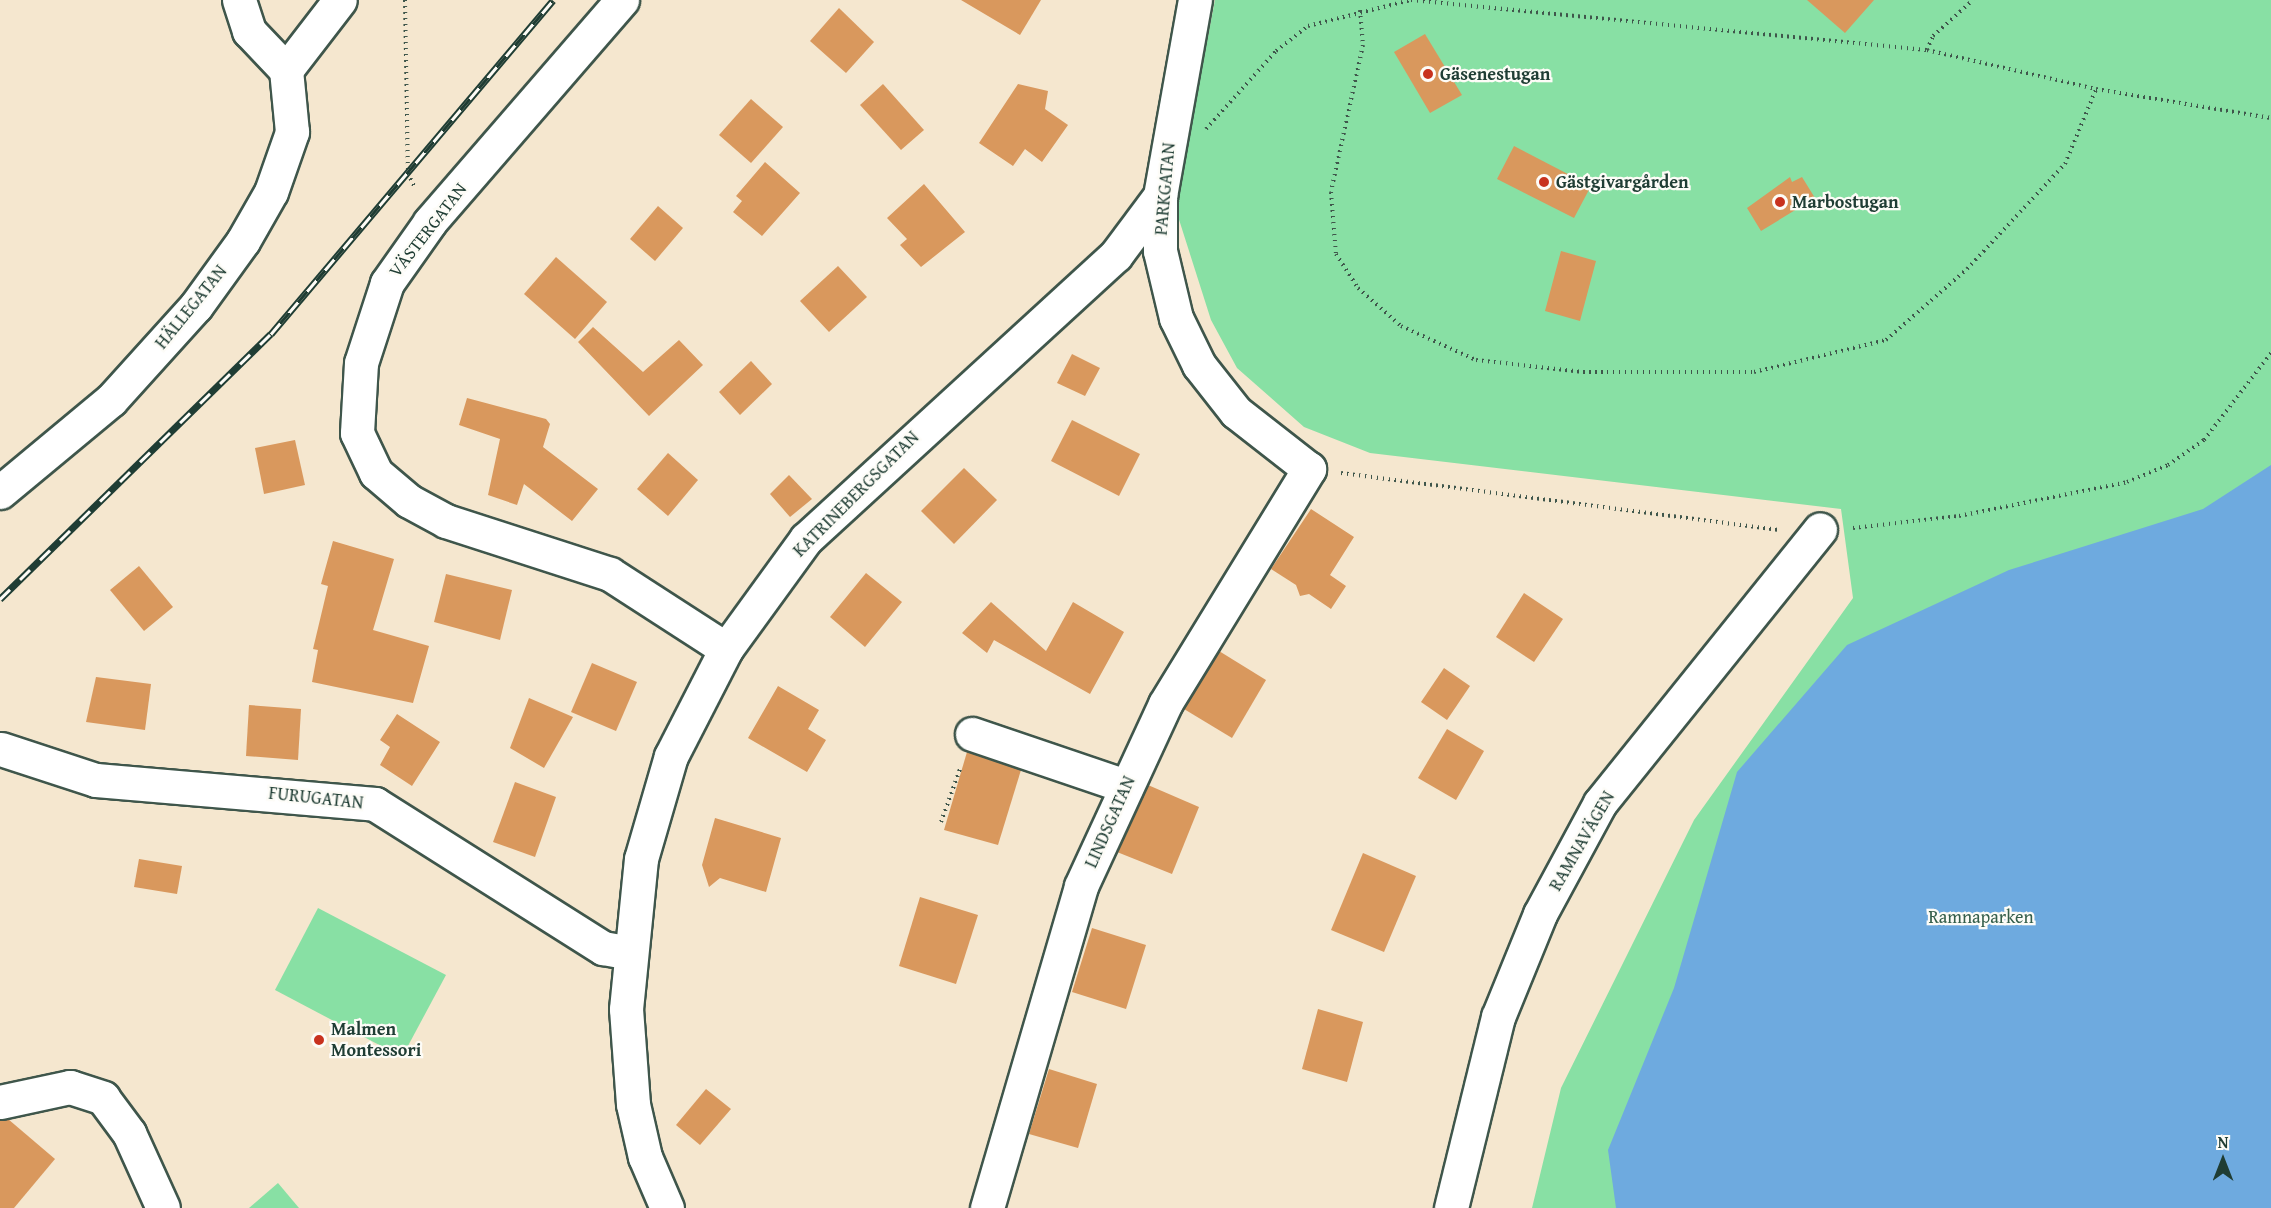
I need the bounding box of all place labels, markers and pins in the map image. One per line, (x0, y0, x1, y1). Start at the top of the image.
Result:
place label: Gäsenestugan (1440, 63, 1550, 85)
marker: Gäsenestugan (1421, 67, 1435, 81)
place label: Gästgivargården (1556, 171, 1689, 193)
marker: Gästgivargården (1537, 175, 1551, 189)
place label: Marbostugan (1792, 191, 1899, 213)
marker: Marbostugan (1773, 195, 1787, 209)
place label: Malmen Montessori (331, 1019, 421, 1062)
marker: Malmen Montessori (312, 1033, 326, 1047)

